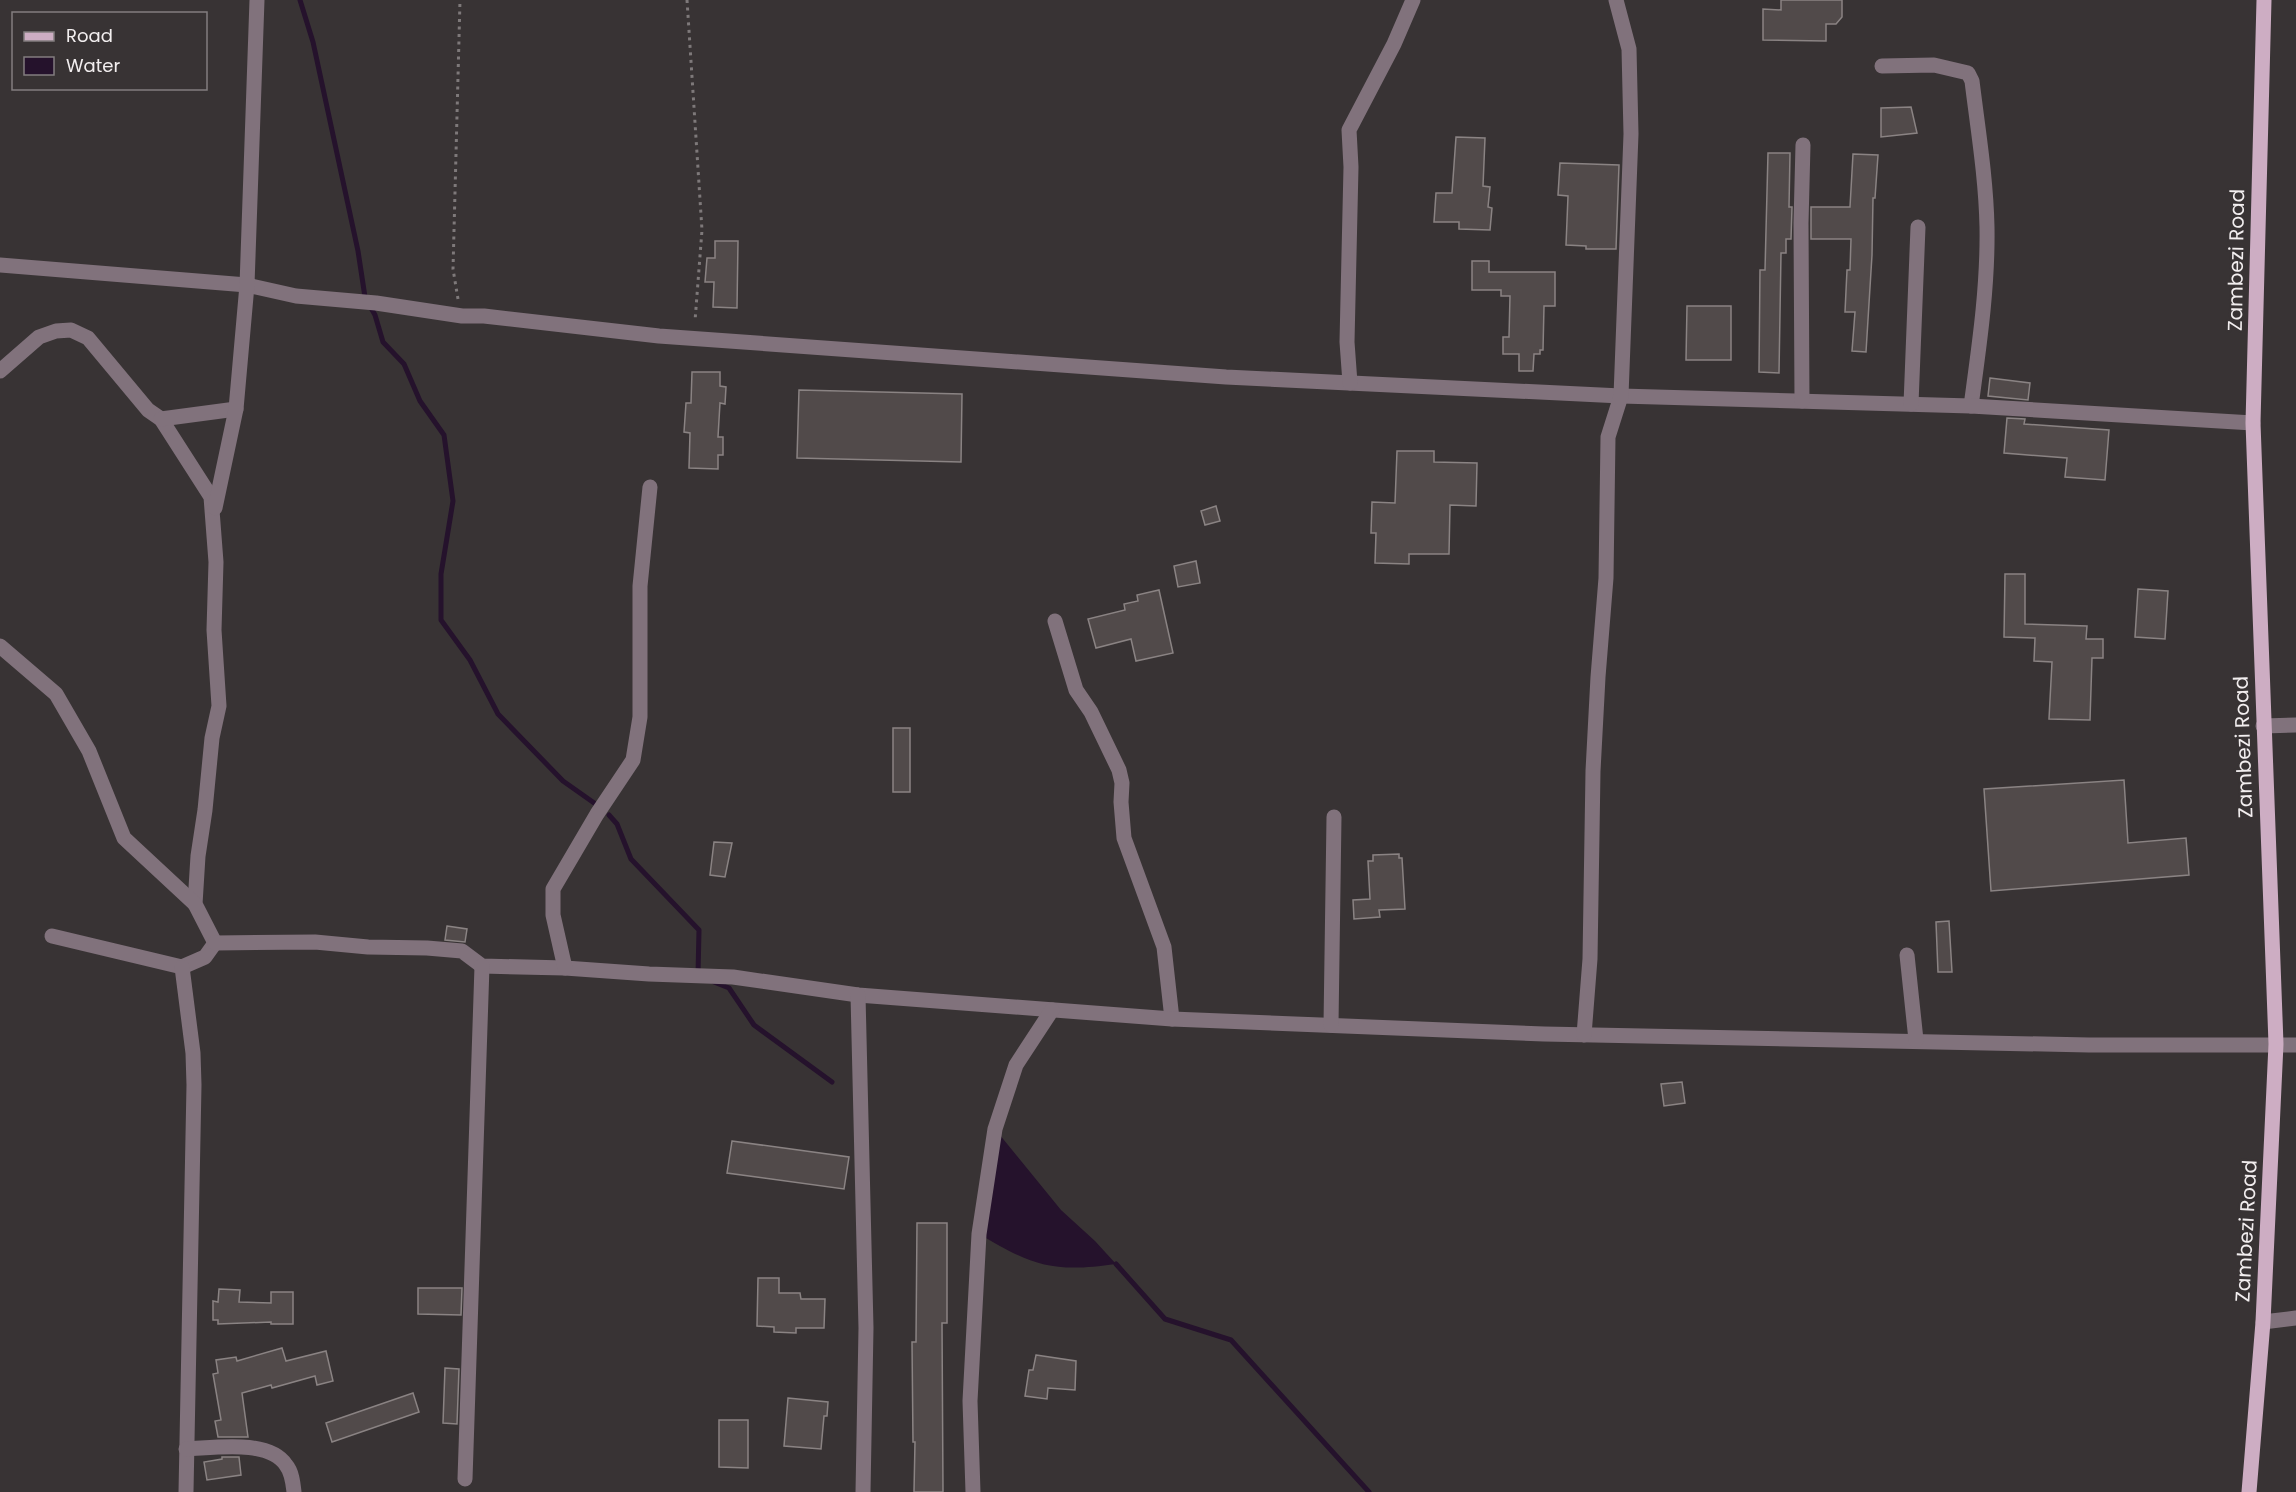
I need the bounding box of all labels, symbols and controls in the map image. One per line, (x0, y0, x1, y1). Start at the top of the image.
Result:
legend (12, 12, 207, 90)
text: Road (66, 23, 113, 48)
text: Water (66, 53, 120, 78)
street label: Zambezi Road (2221, 189, 2251, 331)
street label: Zambezi Road (2227, 675, 2259, 819)
street label: Zambezi Road (2228, 1159, 2264, 1303)

